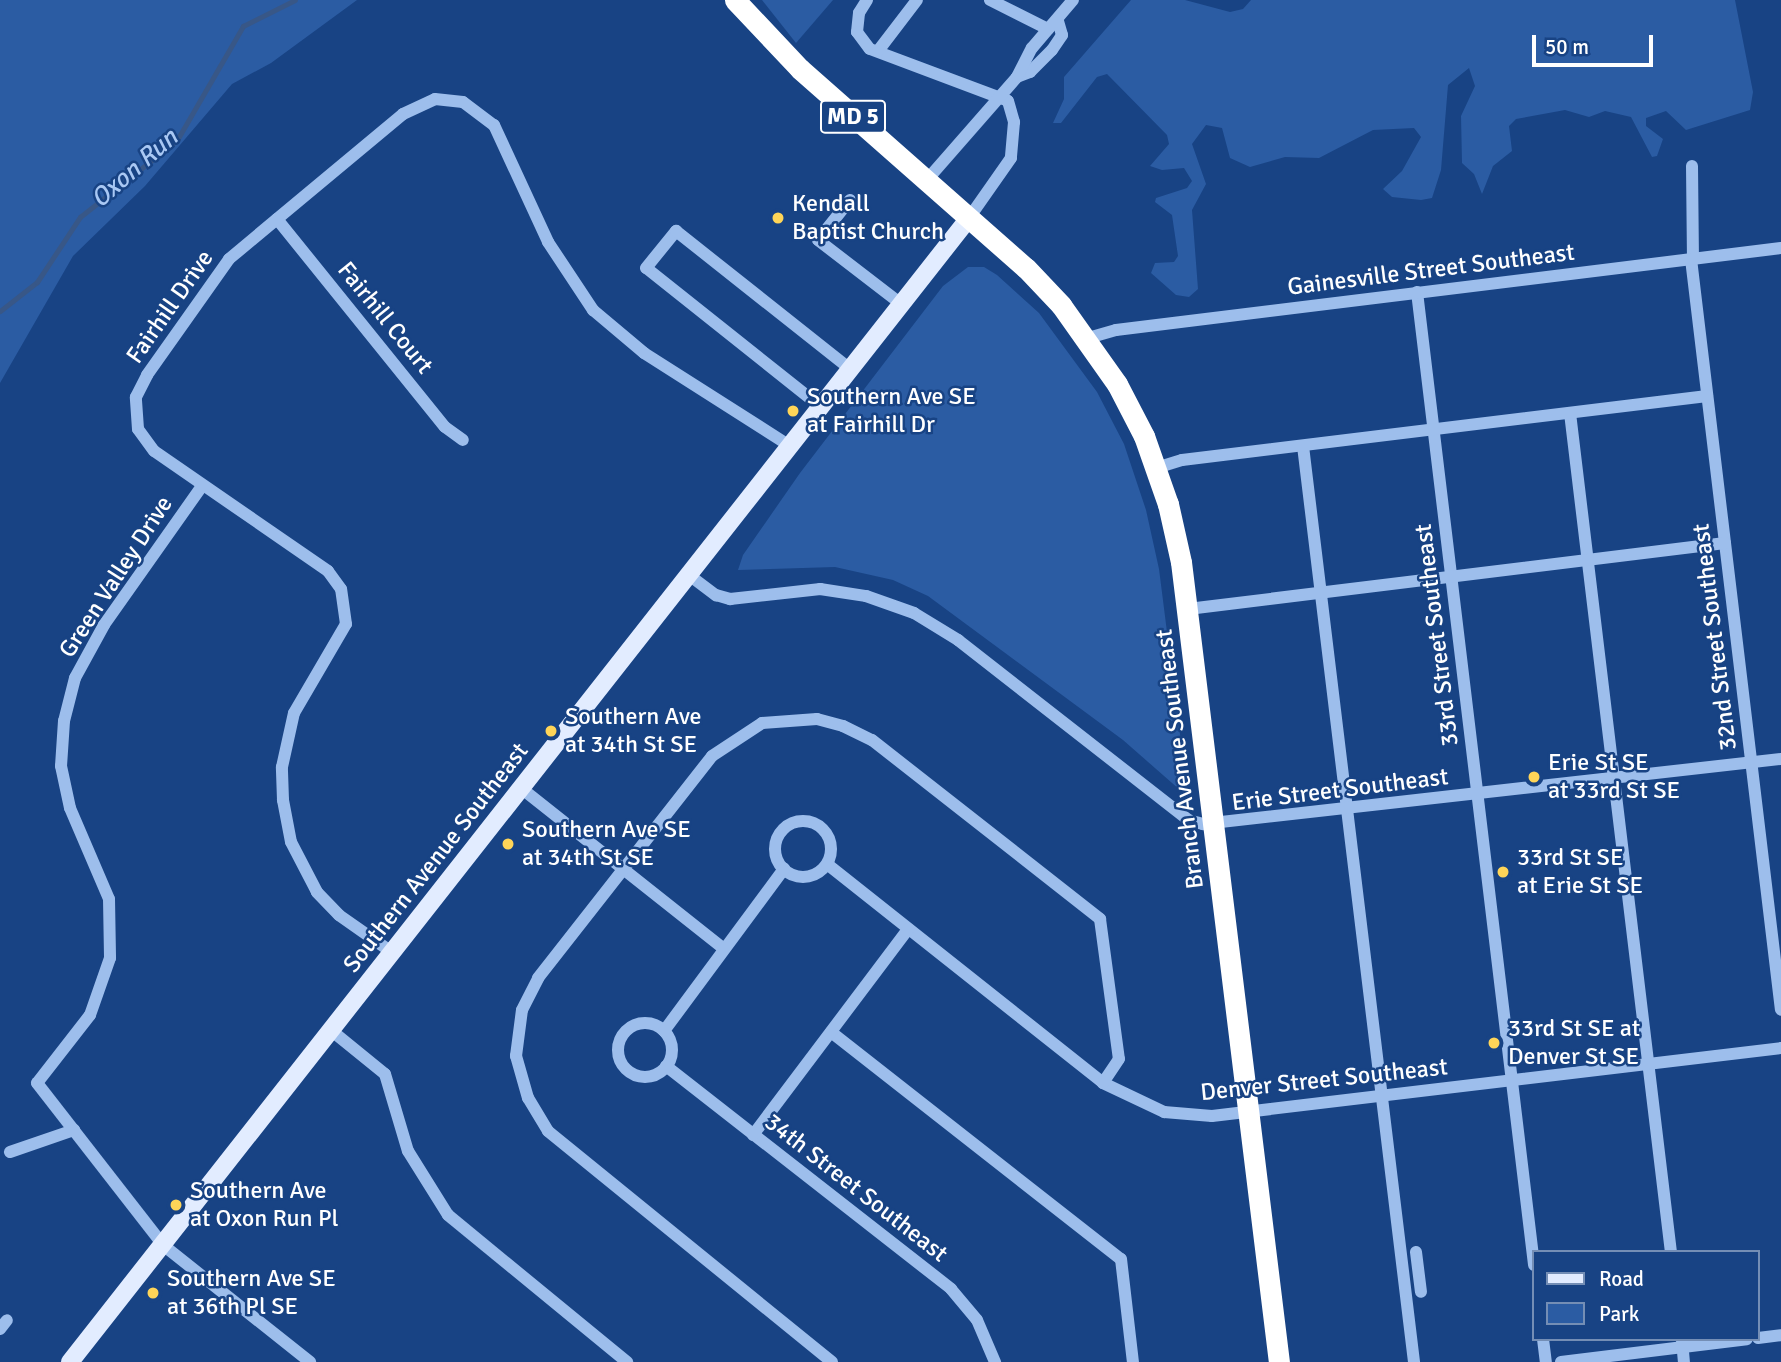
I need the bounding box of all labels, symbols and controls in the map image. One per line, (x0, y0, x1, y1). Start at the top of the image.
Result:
scale bar (1536, 21, 1657, 65)
text: 50 m (1545, 34, 1589, 60)
road number: MD 5 (820, 98, 886, 136)
water label: Oxon Run (85, 123, 185, 215)
place label: Kendall Baptist Church (792, 190, 944, 246)
marker: Kendall Baptist Church (770, 210, 786, 226)
street label: Gainesville Street Southeast (1286, 238, 1576, 302)
street label: Fairhill Drive (120, 245, 220, 369)
street label: Fairhill Court (331, 256, 439, 380)
place label: Southern Ave SE at Fairhill Dr (807, 383, 976, 439)
marker: Southern Ave SE at Fairhill Dr (785, 403, 801, 419)
street label: Green Valley Drive (53, 491, 179, 663)
street label: 33rd Street Southeast (1409, 522, 1465, 748)
street label: 32nd Street Southeast (1687, 522, 1743, 752)
street label: Branch Avenue Southeast (1150, 627, 1210, 891)
place label: Southern Ave at 34th St SE (565, 703, 702, 759)
marker: Southern Ave at 34th St SE (543, 723, 559, 739)
street label: Southern Avenue Southeast (337, 737, 535, 979)
place label: Erie St SE at 33rd St SE (1548, 749, 1680, 805)
street label: Erie Street Southeast (1230, 762, 1450, 818)
marker: Erie St SE at 33rd St SE (1526, 769, 1542, 785)
place label: Southern Ave SE at 34th St SE (522, 816, 691, 872)
marker: Southern Ave SE at 34th St SE (500, 836, 516, 852)
place label: 33rd St SE at Erie St SE (1517, 844, 1643, 900)
marker: 33rd St SE at Erie St SE (1495, 864, 1511, 880)
place label: 33rd St SE at Denver St SE (1508, 1015, 1640, 1071)
marker: 33rd St SE at Denver St SE (1486, 1035, 1502, 1051)
street label: Denver Street Southeast (1199, 1053, 1449, 1107)
street label: 34th Street Southeast (759, 1108, 953, 1268)
place label: Southern Ave at Oxon Run Pl (190, 1177, 339, 1233)
marker: Southern Ave at Oxon Run Pl (168, 1197, 184, 1213)
legend (1532, 1250, 1760, 1341)
place label: Southern Ave SE at 36th Pl SE (167, 1265, 336, 1321)
text: Road (1599, 1266, 1644, 1292)
marker: Southern Ave SE at 36th Pl SE (145, 1285, 161, 1301)
text: Park (1599, 1301, 1639, 1327)

